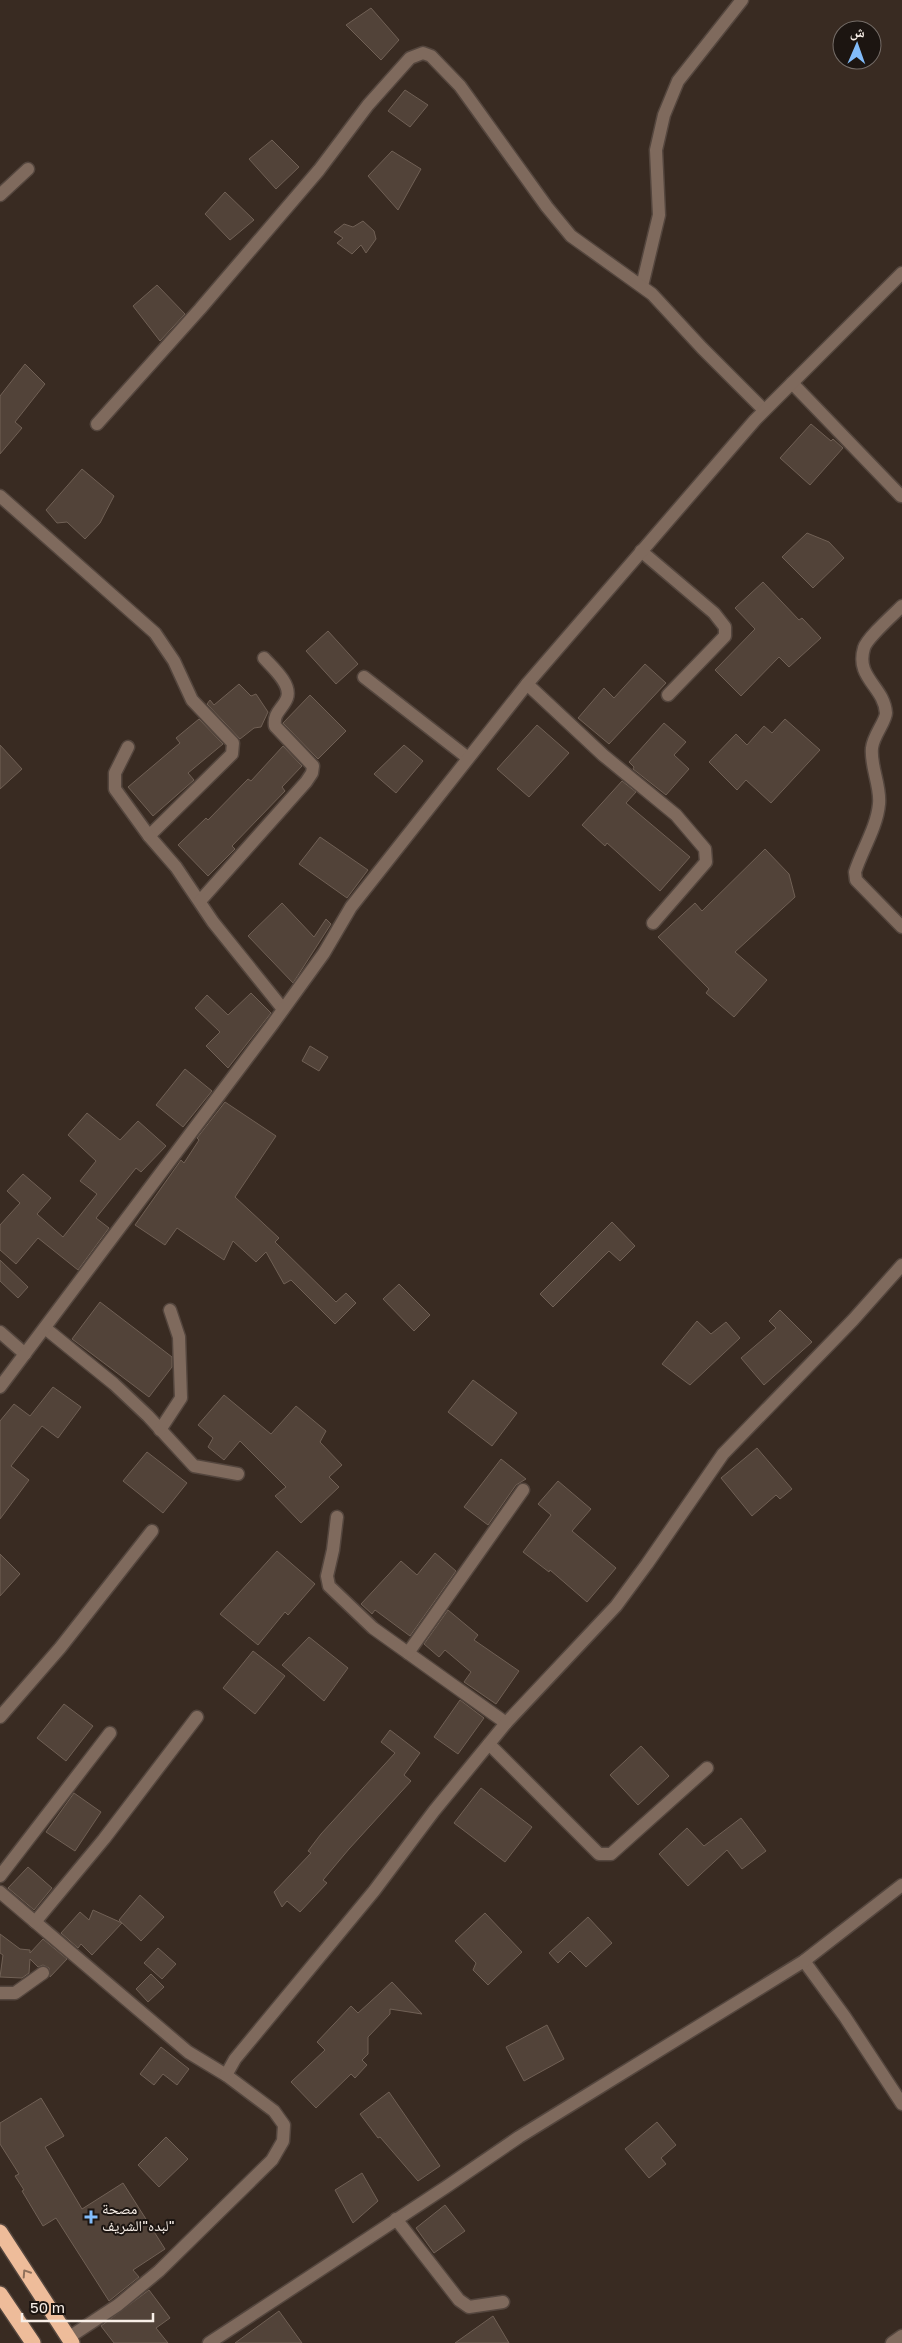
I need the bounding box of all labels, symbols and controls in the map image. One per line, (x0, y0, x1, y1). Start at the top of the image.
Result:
north arrow (832, 20, 882, 70)
text: ش (850, 23, 865, 41)
place label: مصحة لبده"الشريف" (102, 2199, 175, 2235)
marker: مصحة لبده"الشريف" (84, 2210, 98, 2224)
one-way arrow (23, 2269, 32, 2279)
scale bar (22, 2290, 154, 2322)
text: 50 m (30, 2298, 65, 2316)

